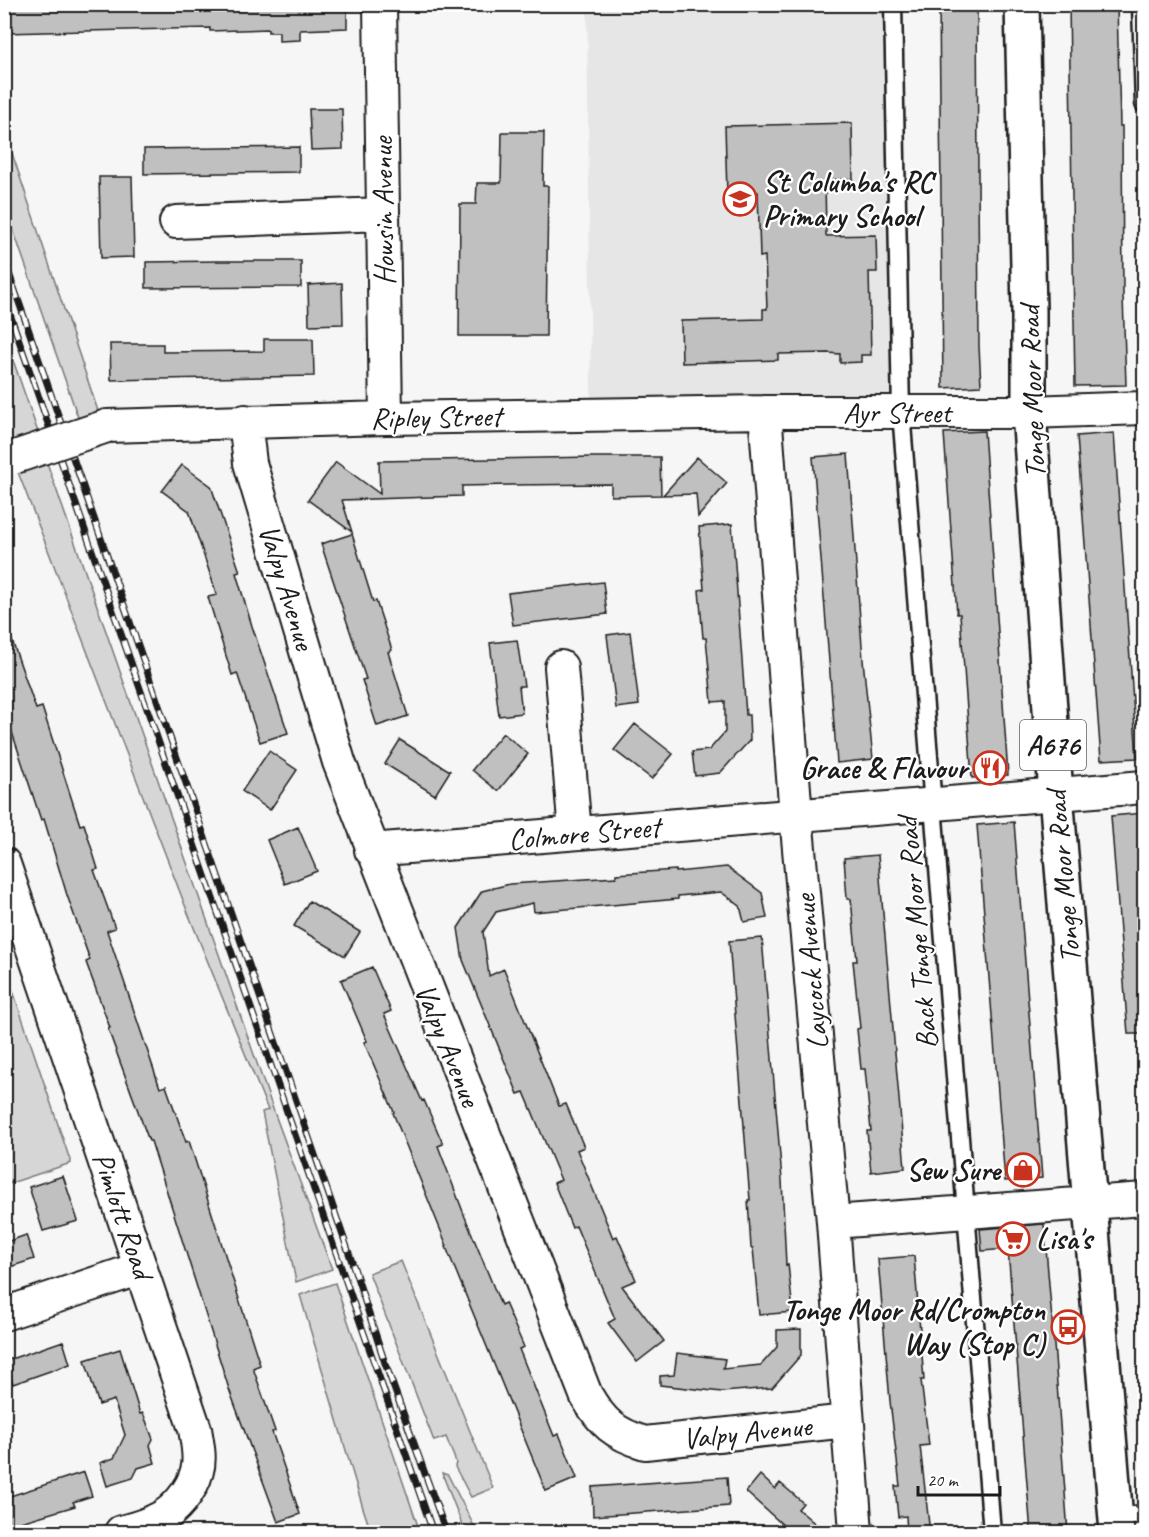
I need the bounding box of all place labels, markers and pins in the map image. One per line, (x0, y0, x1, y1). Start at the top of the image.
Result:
place label: St Columba's RC Primary School (763, 163, 937, 235)
school or university icon: St Columba's RC Primary School (722, 181, 758, 217)
place label: Grace & Flavour (800, 749, 970, 787)
restaurant icon: Grace & Flavour (972, 750, 1008, 786)
place label: Sew Sure (906, 1151, 1002, 1189)
shop icon: Sew Sure (1005, 1152, 1041, 1188)
place label: Lisa's (1036, 1220, 1095, 1258)
supermarket icon: Lisa's (995, 1221, 1031, 1257)
place label: Tonge Moor Rd/Crompton Way (Stop C) (783, 1291, 1047, 1363)
bus stop icon: Tonge Moor Rd/Crompton Way (Stop C) (1050, 1309, 1086, 1345)

